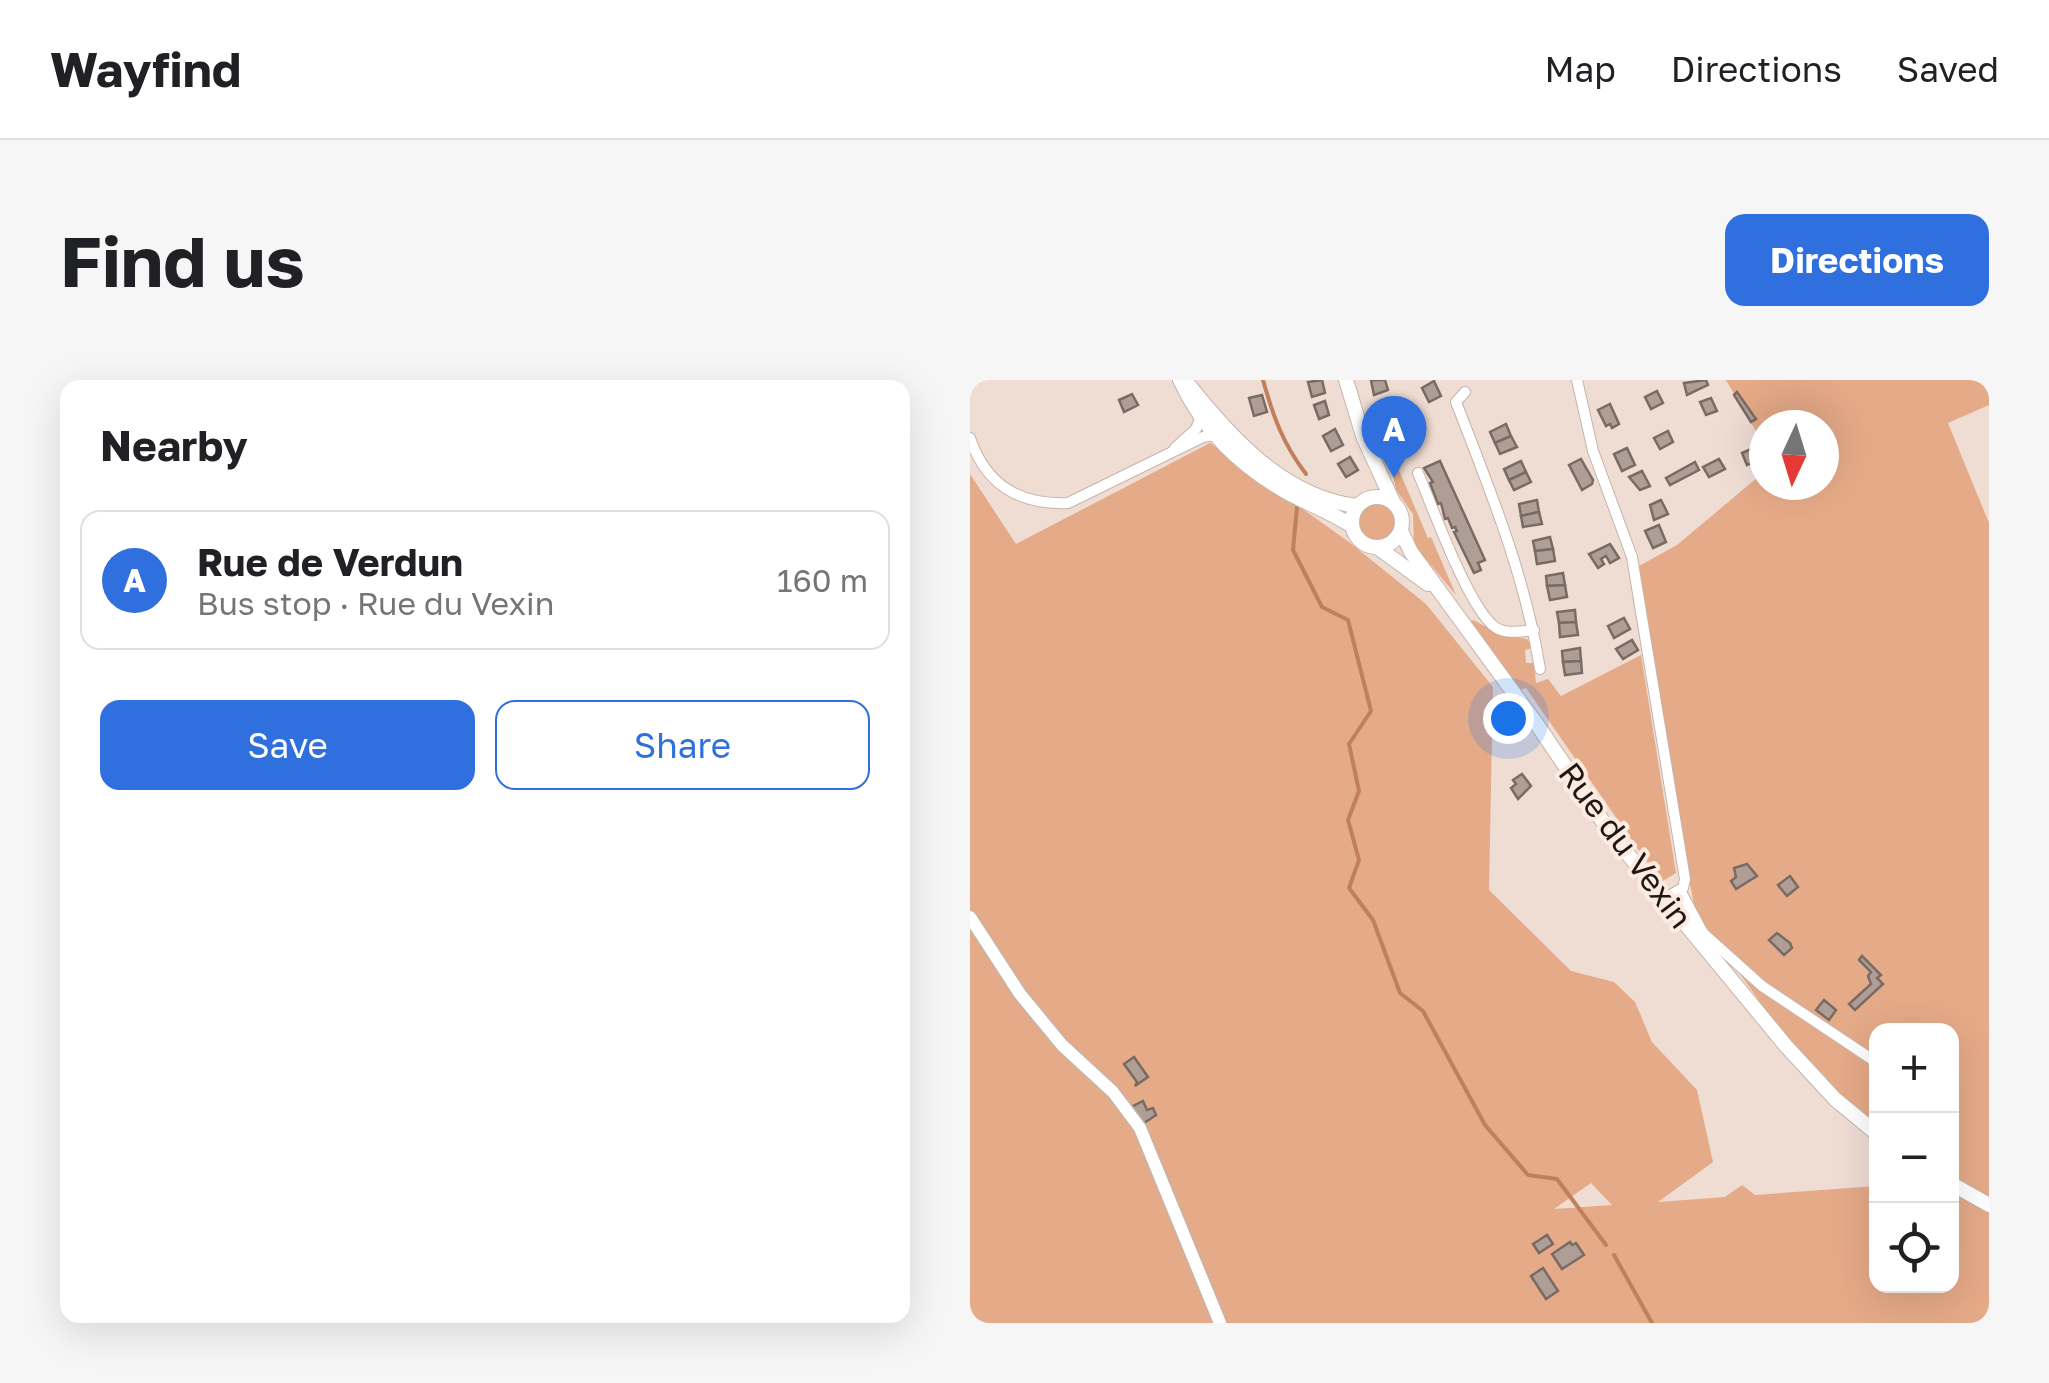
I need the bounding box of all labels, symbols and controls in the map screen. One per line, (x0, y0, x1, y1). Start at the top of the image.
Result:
text: Wayfind (50, 40, 241, 98)
text: Map (1544, 48, 1616, 90)
text: Directions (1671, 48, 1842, 90)
text: Saved (1897, 48, 1999, 90)
button: Directions (1725, 214, 1989, 306)
text: Find us (60, 218, 305, 302)
pin: A (1362, 396, 1426, 478)
north arrow (1749, 410, 1839, 500)
text: Nearby (100, 420, 248, 470)
text: Rue de Verdun (197, 539, 463, 584)
text: A (123, 561, 146, 599)
text: 160 m (777, 561, 868, 599)
text: Bus stop · Rue du Vexin (197, 584, 554, 622)
your location (1483, 693, 1534, 744)
button: Save (100, 700, 475, 790)
button: Share (495, 700, 870, 790)
street label: Rue du Vexin (1551, 755, 1701, 935)
map controls (1869, 1023, 1959, 1293)
button: + (1869, 1023, 1959, 1113)
button: − (1869, 1113, 1959, 1203)
button: locate (1869, 1203, 1959, 1293)

